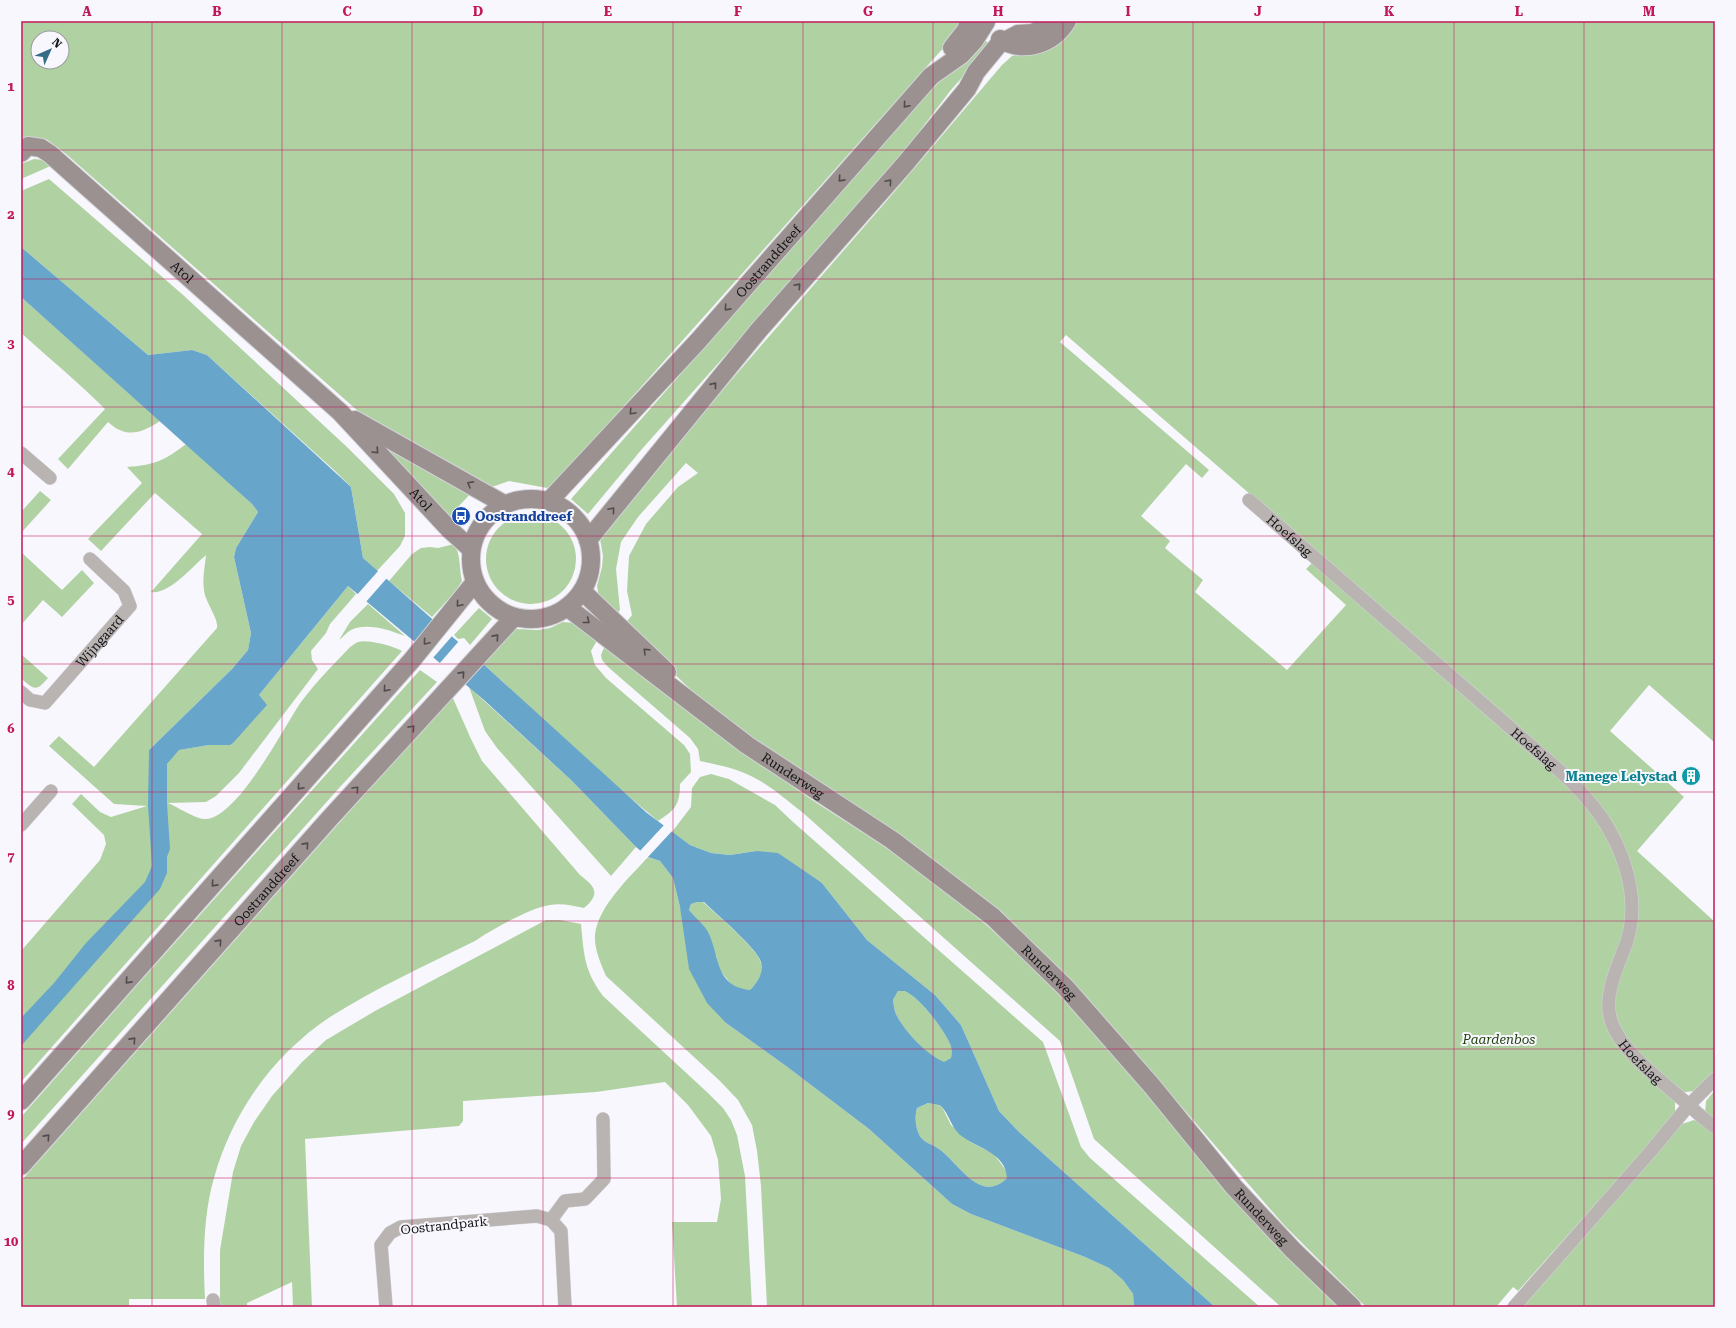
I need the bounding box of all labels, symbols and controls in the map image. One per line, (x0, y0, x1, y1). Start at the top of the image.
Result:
text: A (82, 4, 92, 19)
text: B (212, 4, 222, 19)
text: C (342, 4, 352, 19)
text: D (473, 4, 483, 19)
text: E (604, 4, 612, 19)
text: F (734, 4, 742, 19)
text: G (863, 4, 873, 19)
text: H (993, 4, 1004, 19)
text: I (1125, 4, 1131, 19)
text: J (1254, 4, 1262, 19)
text: K (1384, 4, 1395, 19)
text: L (1515, 4, 1523, 19)
text: M (1643, 4, 1656, 19)
north arrow (30, 30, 70, 70)
text: N (49, 36, 65, 51)
text: 1 (7, 79, 15, 94)
one-way arrow (903, 101, 910, 108)
one-way arrow (839, 175, 846, 182)
one-way arrow (885, 179, 892, 187)
text: 2 (7, 207, 15, 222)
street label: Oostranddreef (733, 221, 805, 301)
street label: Atol (167, 258, 197, 286)
one-way arrow (793, 283, 800, 291)
one-way arrow (724, 303, 731, 311)
text: 3 (7, 336, 15, 351)
one-way arrow (709, 383, 716, 390)
one-way arrow (629, 407, 637, 415)
one-way arrow (372, 446, 379, 454)
text: 4 (7, 464, 15, 479)
one-way arrow (467, 482, 475, 489)
street label: Atol (406, 485, 435, 514)
bus stop icon: Oostranddreef (450, 505, 472, 527)
one-way arrow (608, 507, 615, 514)
place label: Oostranddreef (475, 509, 572, 524)
street label: Hoefslag (1264, 512, 1316, 560)
text: 5 (7, 592, 15, 607)
one-way arrow (456, 599, 463, 606)
street label: Wijngaard (73, 612, 127, 670)
one-way arrow (582, 617, 589, 624)
one-way arrow (491, 634, 499, 642)
one-way arrow (424, 637, 431, 645)
one-way arrow (643, 648, 651, 656)
one-way arrow (457, 671, 465, 679)
one-way arrow (383, 684, 390, 692)
text: 6 (7, 721, 15, 736)
one-way arrow (408, 725, 415, 733)
street label: Hoefslag (1508, 725, 1560, 773)
street label: Runderweg (759, 750, 827, 802)
building icon: Manege Lelystad (1680, 765, 1702, 787)
place label: Manege Lelystad (1566, 769, 1677, 784)
one-way arrow (298, 782, 305, 789)
one-way arrow (351, 787, 358, 794)
one-way arrow (301, 842, 308, 850)
text: 7 (7, 849, 15, 864)
street label: Oostranddreef (230, 851, 303, 930)
one-way arrow (211, 879, 218, 887)
one-way arrow (215, 940, 222, 947)
street label: Runderweg (1018, 942, 1080, 1003)
one-way arrow (125, 976, 132, 984)
text: 8 (7, 978, 15, 993)
park label: Paardenbos (1462, 1032, 1535, 1047)
one-way arrow (128, 1037, 135, 1044)
street label: Hoefslag (1615, 1037, 1666, 1087)
text: 9 (7, 1106, 15, 1121)
one-way arrow (42, 1134, 50, 1142)
street label: Runderweg (1231, 1186, 1292, 1249)
street label: Oostrandpark (400, 1213, 488, 1238)
text: 10 (4, 1234, 18, 1249)

